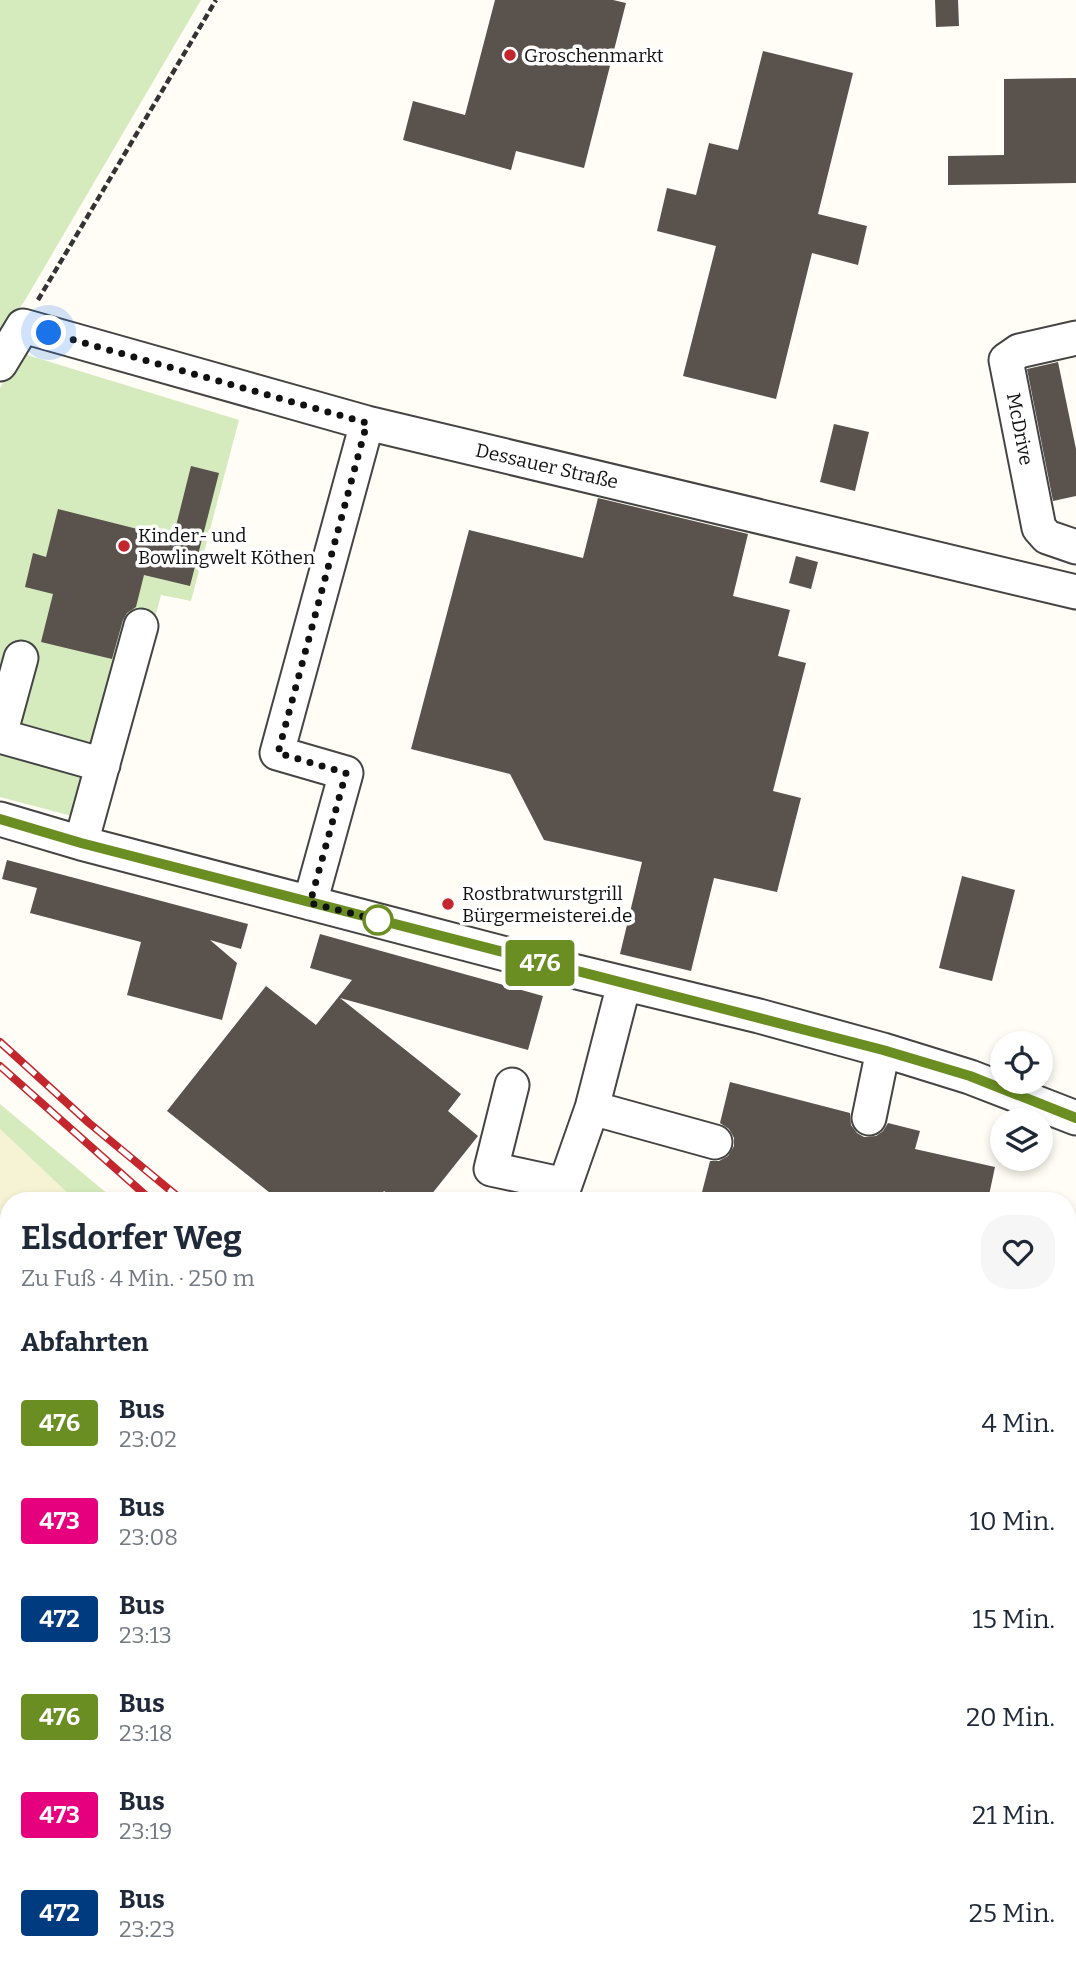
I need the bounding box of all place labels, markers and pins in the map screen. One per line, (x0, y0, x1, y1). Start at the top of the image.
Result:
place label: Groschenmarkt (524, 44, 664, 67)
marker: Groschenmarkt (502, 47, 518, 63)
place label: Kinder- und Bowlingwelt Köthen (138, 524, 315, 569)
marker: Kinder- und Bowlingwelt Köthen (116, 538, 132, 554)
place label: Rostbratwurstgrill Bürgermeisterei.de (462, 882, 632, 927)
marker: Rostbratwurstgrill Bürgermeisterei.de (440, 896, 456, 912)
unlabelled marker (363, 905, 393, 935)

